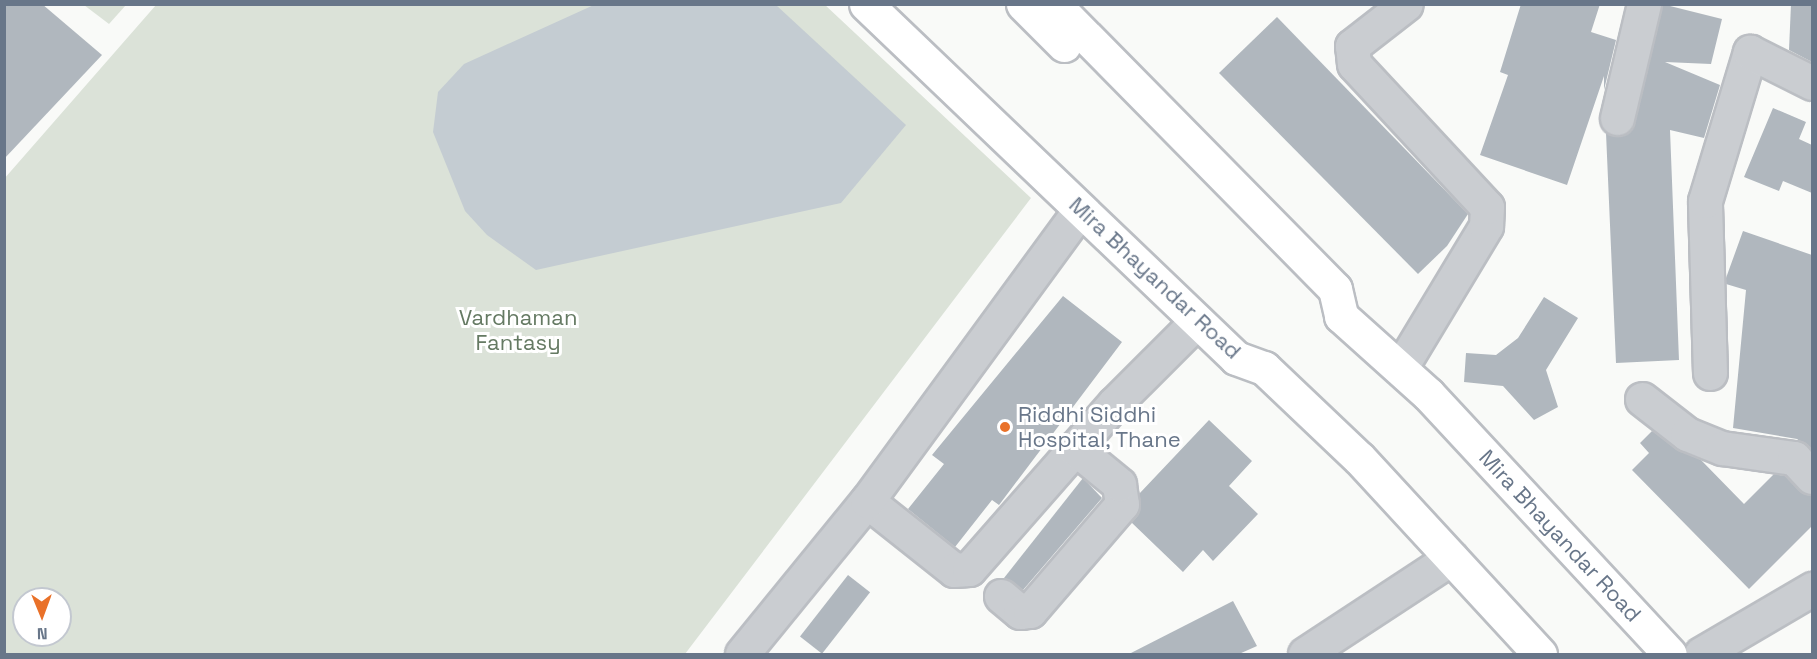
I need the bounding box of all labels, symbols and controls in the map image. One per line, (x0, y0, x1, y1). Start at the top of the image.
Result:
street label: Mira Bhayandar Road (1064, 191, 1246, 365)
park label: Vardhaman Fantasy (459, 304, 577, 356)
place label: Riddhi Siddhi Hospital, Thane (1018, 401, 1182, 452)
marker: Riddhi Siddhi Hospital, Thane (996, 418, 1014, 436)
street label: Mira Bhayandar Road (1473, 445, 1647, 627)
north arrow (12, 587, 72, 647)
text: N (37, 623, 48, 644)

